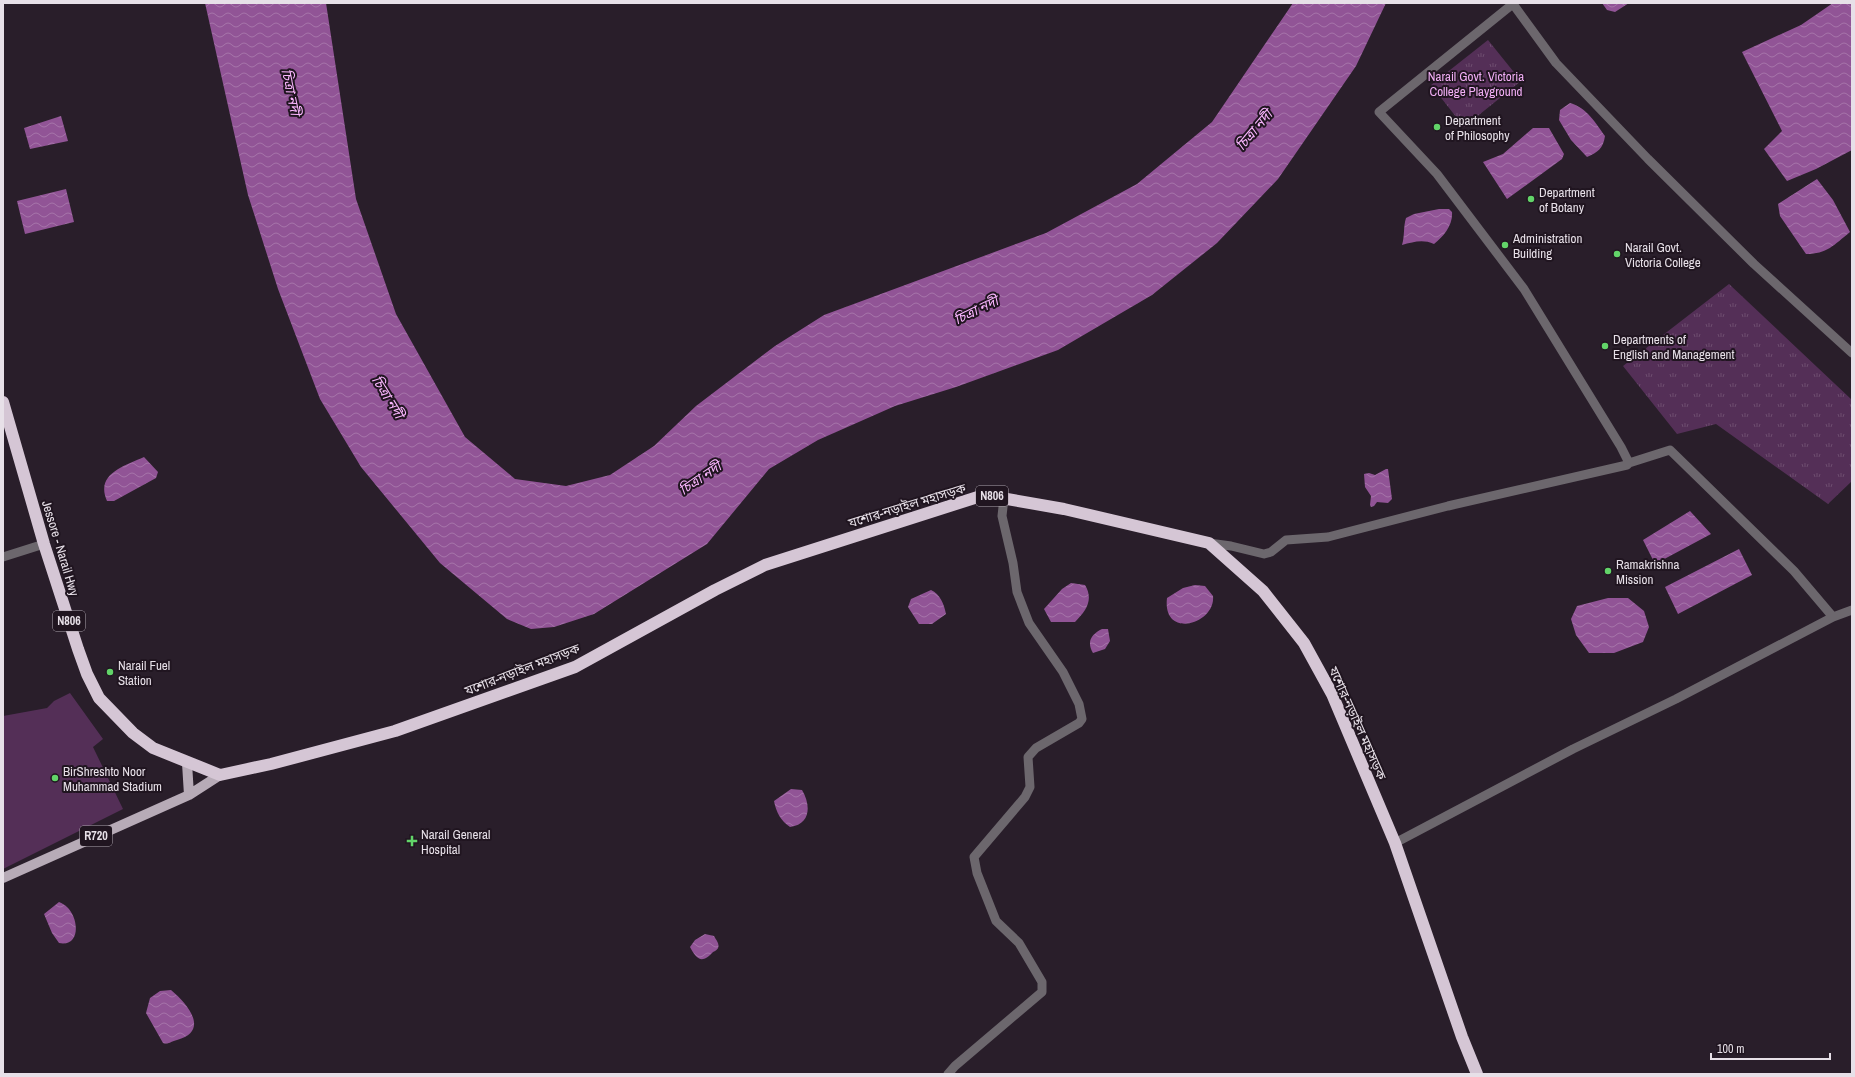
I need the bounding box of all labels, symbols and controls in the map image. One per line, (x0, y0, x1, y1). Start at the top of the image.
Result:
water label: চিত্রা নদী (277, 67, 305, 120)
park label: Narail Govt. Victoria College Playground (1428, 68, 1524, 100)
water label: চিত্রা নদী (1232, 104, 1278, 154)
place label: Department of Philosophy (1445, 112, 1510, 144)
marker: Department of Philosophy (1432, 122, 1442, 132)
place label: Department of Botany (1539, 184, 1595, 216)
marker: Department of Botany (1526, 194, 1536, 204)
place label: Administration Building (1512, 230, 1582, 262)
place label: Narail Govt. Victoria College (1625, 239, 1701, 271)
marker: Administration Building (1500, 240, 1510, 250)
marker: Narail Govt. Victoria College (1612, 249, 1622, 259)
water label: চিত্রা নদী (951, 290, 1004, 328)
place label: Departments of English and Management (1613, 331, 1735, 363)
marker: Departments of English and Management (1600, 341, 1610, 351)
water label: চিত্রা নদী (368, 372, 410, 425)
water label: চিত্রা নদী (675, 455, 727, 499)
street label: যশোর-নড়াইল মহাসড়ক (845, 479, 968, 532)
road number: N806 (976, 486, 1008, 506)
street label: Jessore - Narail Hwy (38, 498, 83, 599)
place label: Ramakrishna Mission (1616, 556, 1679, 588)
marker: Ramakrishna Mission (1603, 566, 1613, 576)
road number: N806 (53, 611, 85, 631)
street label: যশোর-নড়াইল মহাসড়ক (461, 639, 583, 700)
place label: Narail Fuel Station (118, 657, 170, 689)
street label: যশোর-নড়াইল মহাসড়ক (1325, 663, 1390, 783)
marker: Narail Fuel Station (105, 667, 115, 677)
place label: BirShreshto Noor Muhammad Stadium (63, 763, 162, 795)
marker: BirShreshto Noor Muhammad Stadium (50, 773, 60, 783)
road number: R720 (80, 826, 112, 846)
place label: Narail General Hospital (421, 826, 490, 858)
marker: Narail General Hospital (406, 835, 418, 847)
scale bar (1711, 1035, 1830, 1061)
text: 100 m (1717, 1041, 1744, 1057)

